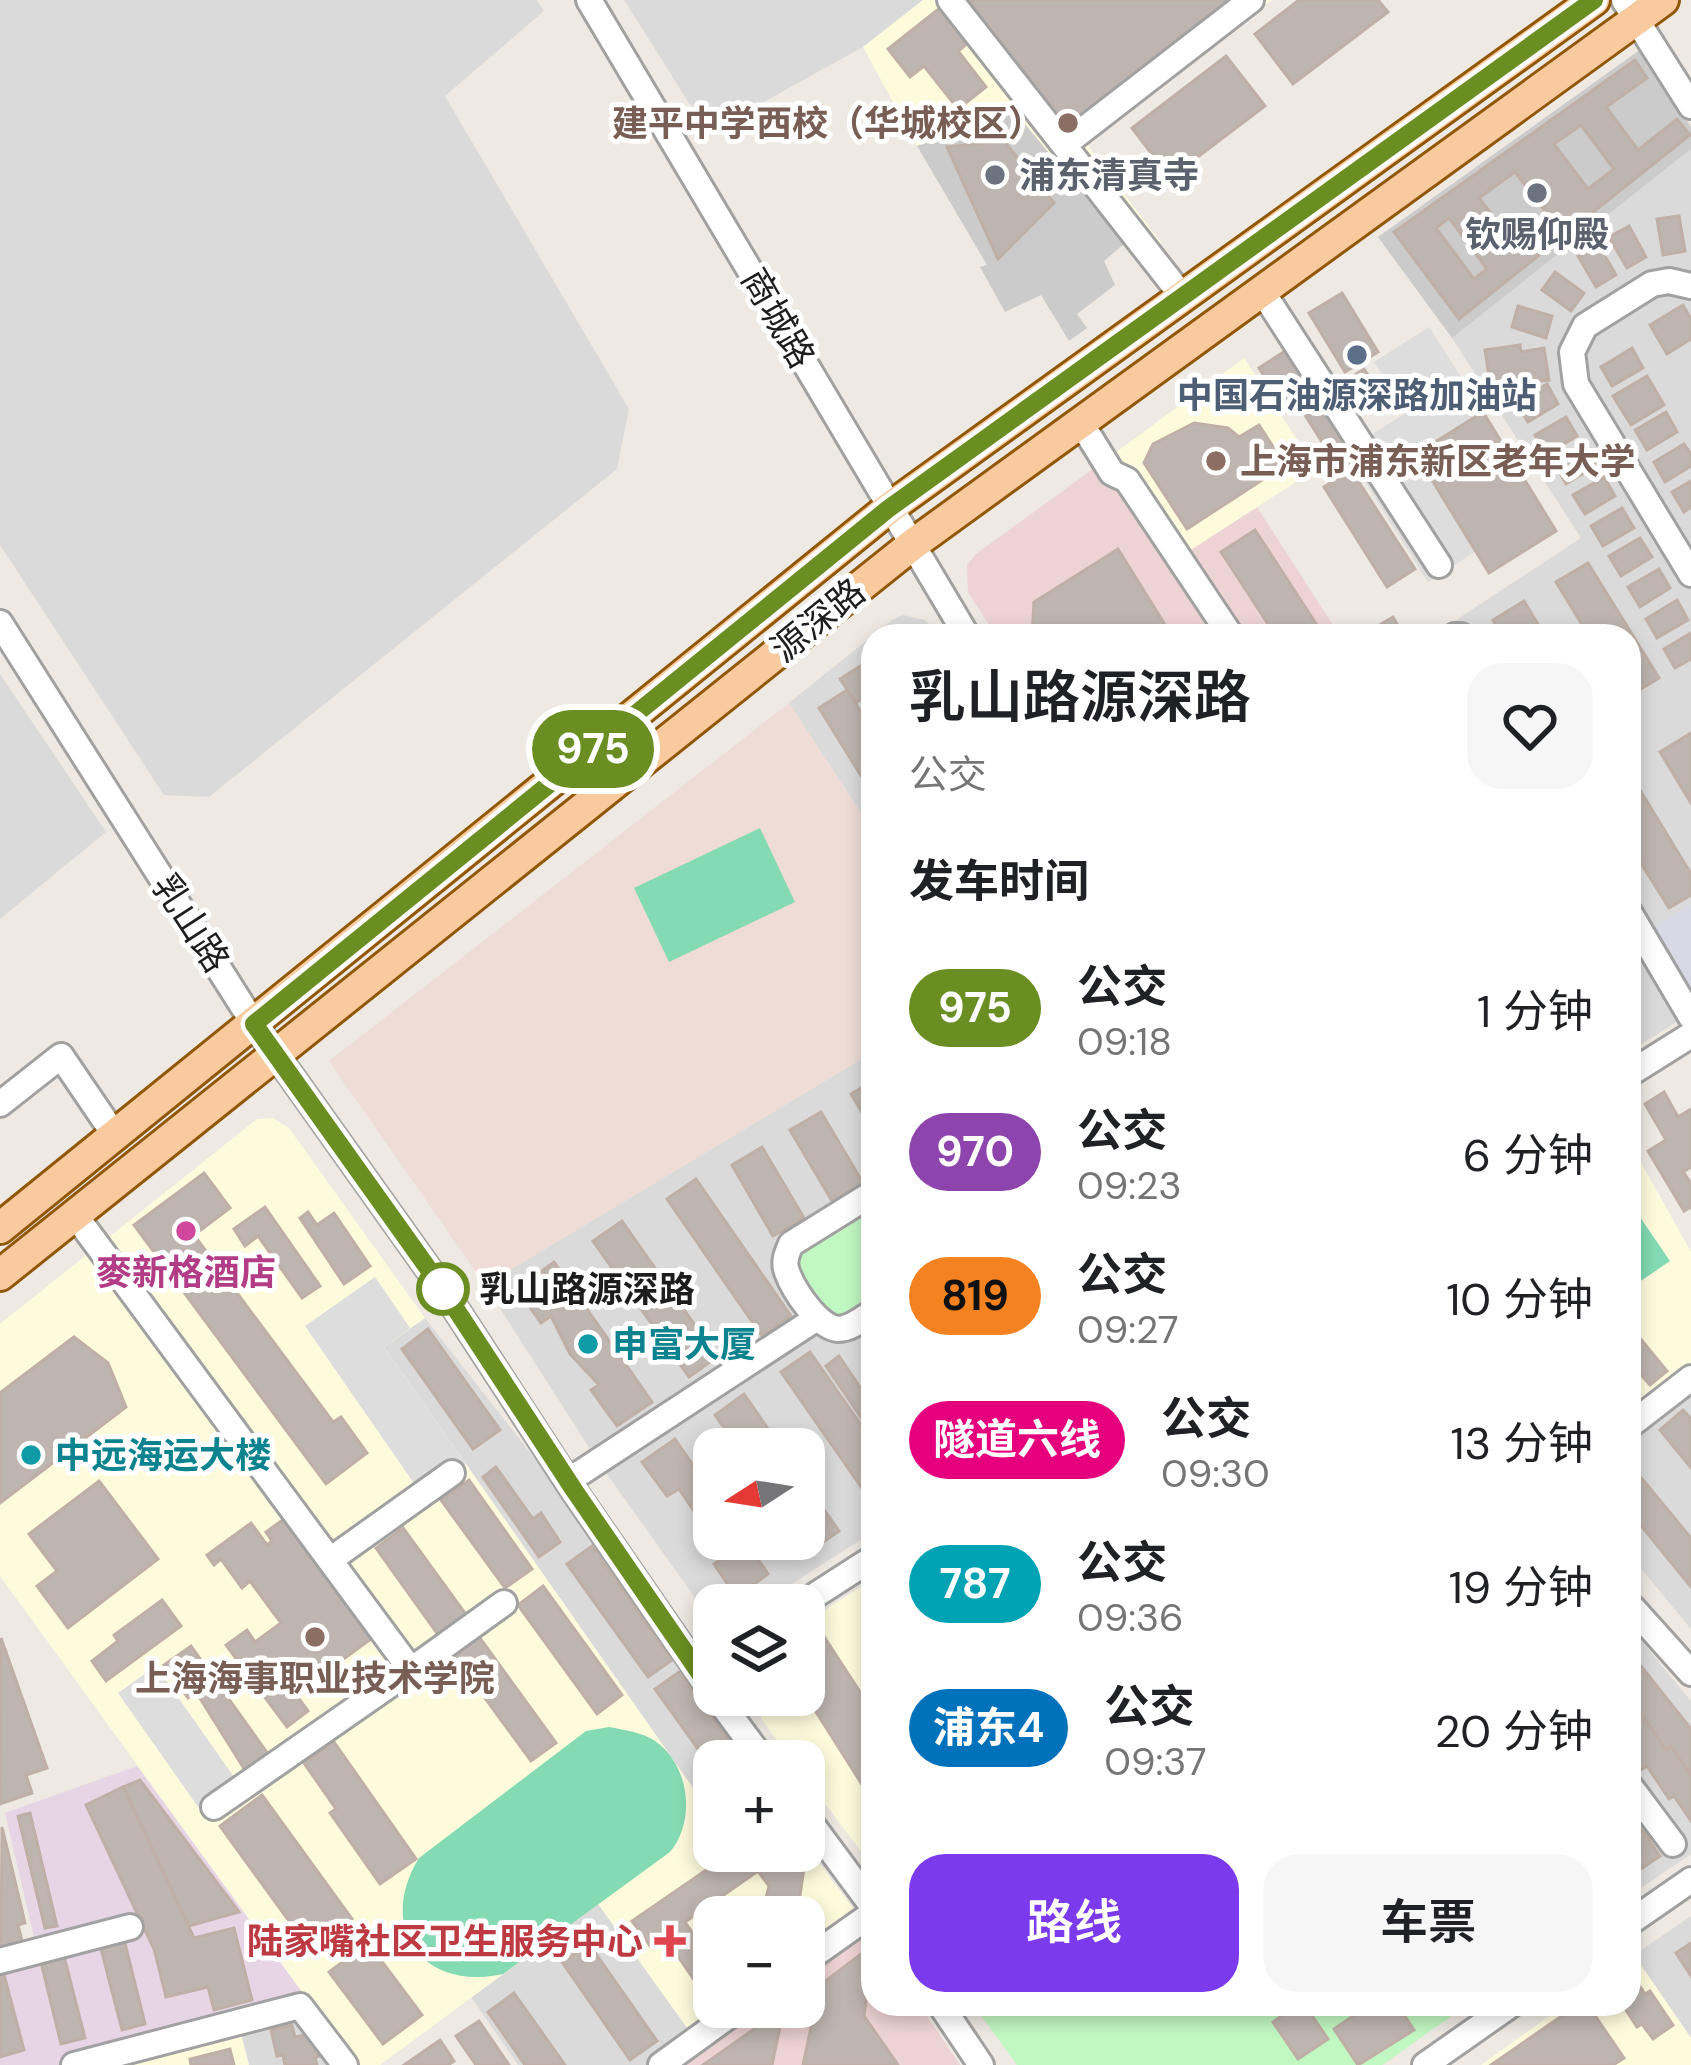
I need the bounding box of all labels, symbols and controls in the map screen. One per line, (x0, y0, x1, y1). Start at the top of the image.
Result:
place label: 建平中学西校（华城校区） (612, 100, 1044, 147)
marker: 建平中学西校（华城校区） (1055, 110, 1081, 136)
place label: 浦东清真寺 (1019, 152, 1199, 199)
marker: 浦东清真寺 (982, 162, 1008, 188)
marker: 钦赐仰殿 (1524, 180, 1550, 206)
place label: 钦赐仰殿 (1465, 211, 1609, 258)
street label: 商城路 (731, 259, 825, 377)
marker: 中国石油源深路加油站 (1344, 342, 1370, 368)
place label: 中国石油源深路加油站 (1177, 372, 1537, 419)
place label: 上海市浦东新区老年大学 (1240, 438, 1636, 485)
marker: 上海市浦东新区老年大学 (1203, 448, 1229, 474)
street label: 源深路 (761, 568, 875, 672)
text: 乳山路源深路 (909, 660, 1251, 735)
button: heart (1467, 663, 1593, 789)
line badge: 975 (524, 710, 662, 788)
text: 975 (556, 721, 630, 776)
text: 公交 (909, 749, 987, 800)
text: 发车时间 (909, 852, 1089, 911)
street label: 乳山路 (142, 865, 240, 981)
text: 公交 (1077, 957, 1167, 1016)
text: 975 (938, 980, 1012, 1035)
text: 1 分钟 (1477, 982, 1593, 1041)
text: 09:18 (1077, 1016, 1172, 1067)
text: 公交 (1077, 1101, 1167, 1160)
text: 970 (936, 1124, 1014, 1179)
text: 6 分钟 (1463, 1126, 1593, 1185)
text: 09:23 (1077, 1160, 1182, 1211)
marker: 麥新格酒店 (173, 1218, 199, 1244)
text: 公交 (1077, 1245, 1167, 1304)
place label: 麥新格酒店 (96, 1249, 276, 1296)
marker: 乳山路源深路 (418, 1264, 468, 1314)
place label: 乳山路源深路 (479, 1266, 695, 1313)
text: 819 (941, 1268, 1009, 1323)
text: 10 分钟 (1446, 1270, 1593, 1329)
text: 09:27 (1077, 1304, 1179, 1355)
place label: 申富大厦 (612, 1321, 756, 1368)
marker: 申富大厦 (575, 1331, 601, 1357)
text: 公交 (1161, 1389, 1251, 1448)
text: 隧道六线 (933, 1412, 1101, 1467)
text: 13 分钟 (1450, 1414, 1593, 1473)
north arrow (693, 1428, 825, 1560)
map controls (693, 1428, 825, 2028)
place label: 中远海运大楼 (55, 1432, 271, 1479)
marker: 中远海运大楼 (18, 1442, 44, 1468)
text: 09:30 (1161, 1448, 1270, 1499)
text: 公交 (1077, 1533, 1167, 1592)
text: 787 (940, 1556, 1010, 1611)
text: 19 分钟 (1449, 1558, 1593, 1617)
button: layers (693, 1584, 825, 1716)
text: 09:36 (1077, 1592, 1184, 1643)
marker: 上海海事职业技术学院 (302, 1624, 328, 1650)
place label: 上海海事职业技术学院 (135, 1655, 495, 1702)
text: 公交 (1104, 1677, 1194, 1736)
text: 浦东4 (933, 1700, 1044, 1755)
text: 20 分钟 (1435, 1702, 1593, 1761)
text: 09:37 (1104, 1736, 1207, 1787)
button: + (693, 1740, 825, 1872)
button: 路线 (909, 1854, 1239, 1992)
button: 车票 (1263, 1854, 1593, 1992)
button: − (693, 1896, 825, 2028)
place label: 陆家嘴社区卫生服务中心 (247, 1918, 643, 1965)
marker: 陆家嘴社区卫生服务中心 (654, 1925, 686, 1957)

